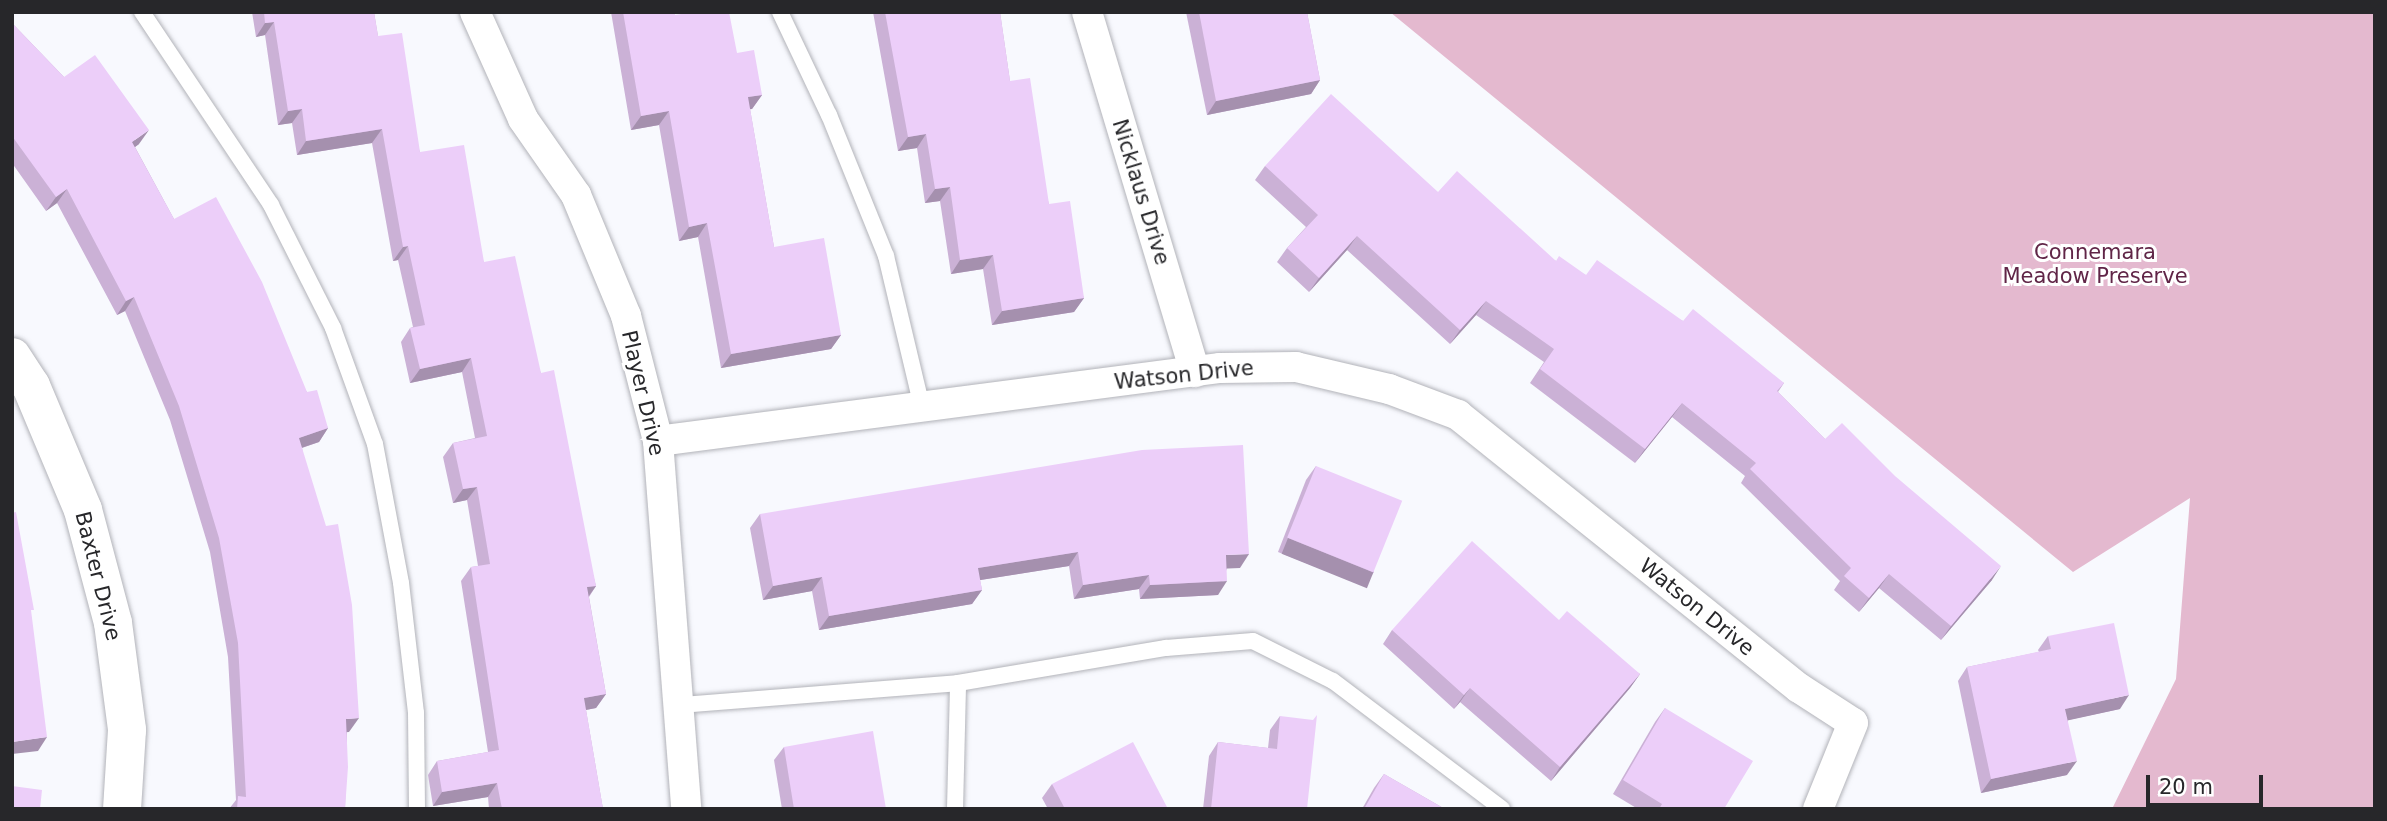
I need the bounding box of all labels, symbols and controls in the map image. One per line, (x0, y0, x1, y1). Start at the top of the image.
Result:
street label: Nicklaus Drive (1107, 116, 1175, 268)
park label: Connemara Meadow Preserve (2002, 239, 2188, 289)
street label: Player Drive (616, 328, 670, 458)
street label: Watson Drive (1113, 355, 1255, 395)
street label: Baxter Drive (70, 509, 126, 643)
street label: Watson Drive (1635, 553, 1759, 661)
scale bar (2149, 762, 2266, 806)
text: 20 m (2159, 775, 2213, 799)

